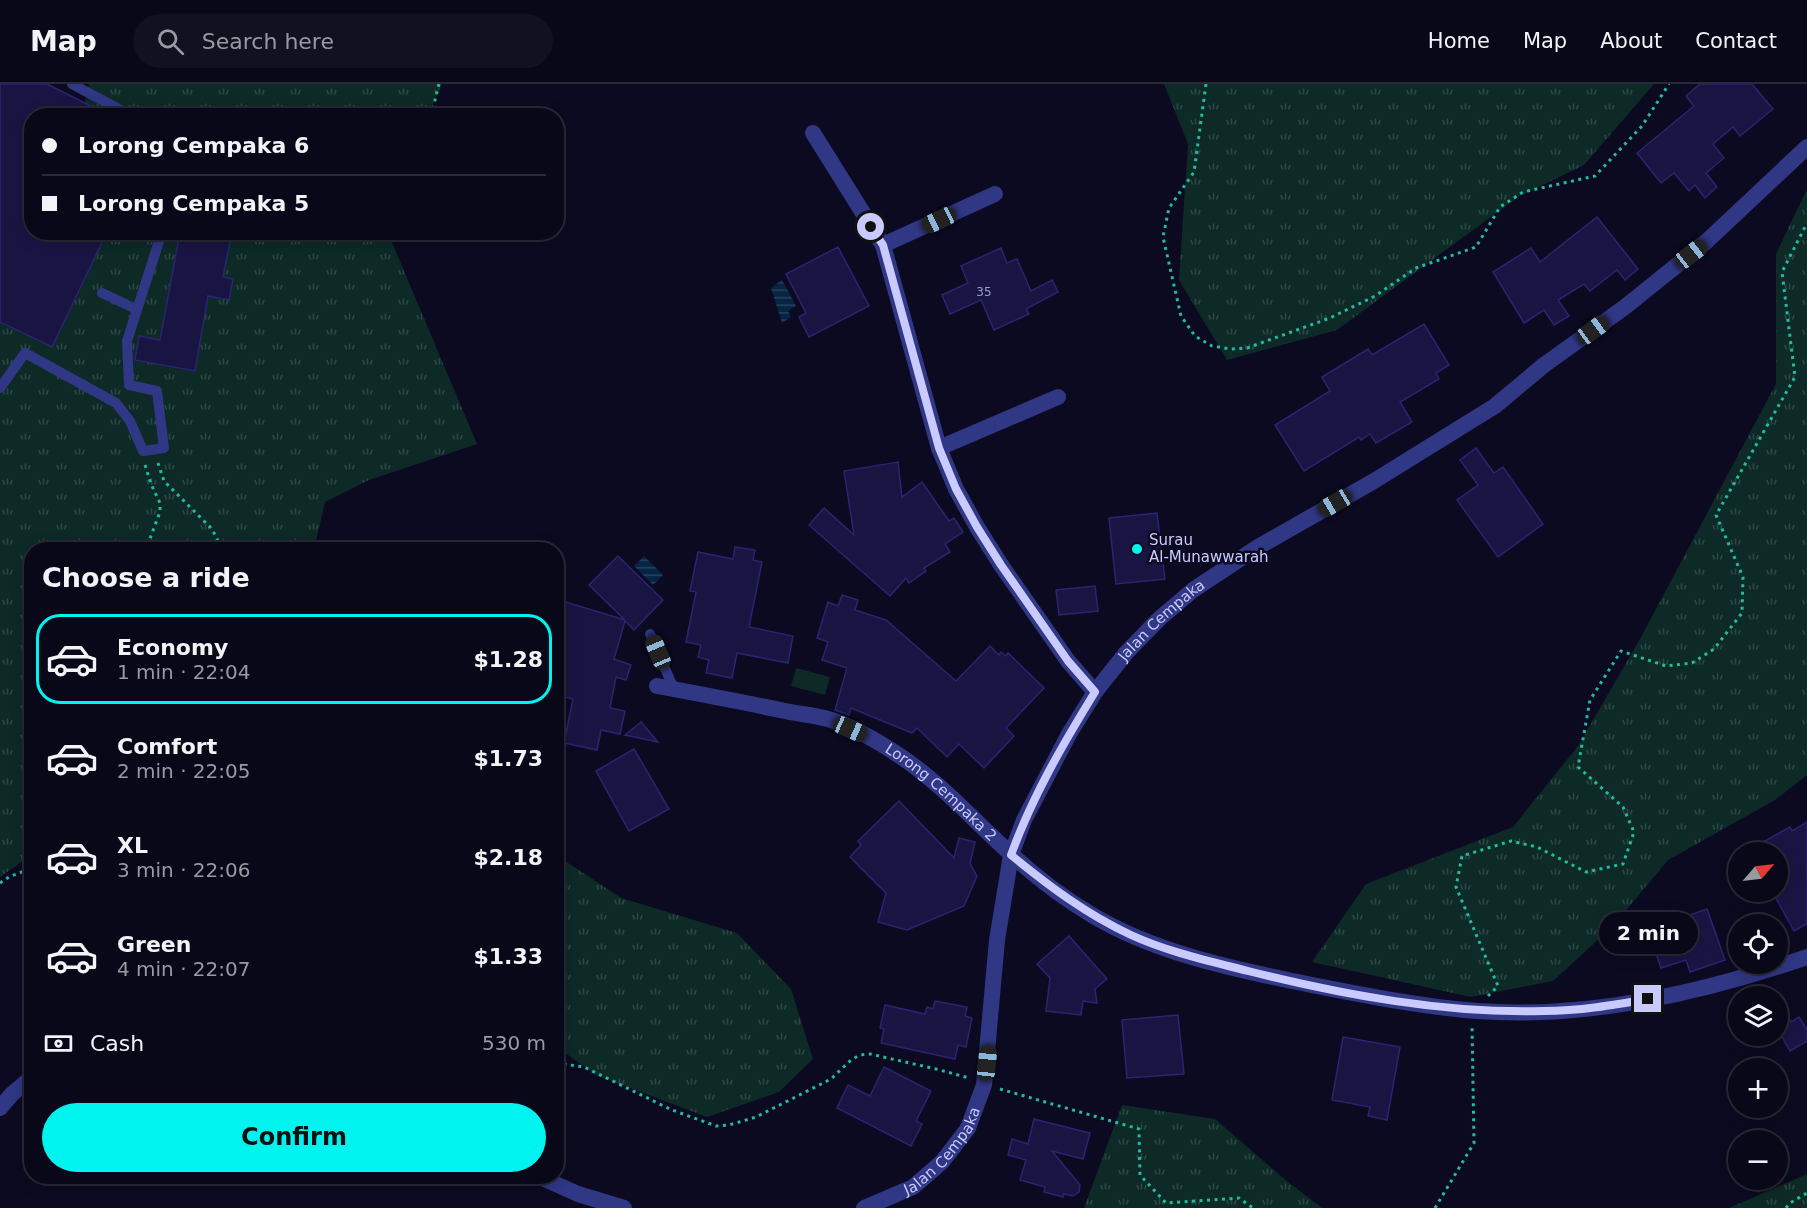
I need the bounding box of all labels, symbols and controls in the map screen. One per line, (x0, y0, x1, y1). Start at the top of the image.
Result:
search box (133, 14, 553, 68)
text: Map (30, 25, 97, 58)
icon: search (154, 25, 187, 58)
text: Search here (202, 29, 334, 54)
text: Home (1428, 29, 1490, 53)
text: Map (1523, 29, 1567, 53)
text: About (1600, 29, 1662, 53)
text: Contact (1695, 29, 1777, 53)
text: Lorong Cempaka 6 (78, 133, 309, 158)
text: Lorong Cempaka 5 (78, 191, 309, 216)
car (919, 204, 959, 236)
route start (857, 213, 884, 240)
car (1671, 236, 1711, 272)
house number: 35 (976, 285, 992, 299)
car (1573, 312, 1613, 348)
car (1315, 486, 1355, 520)
place label: Surau Al-Munawwarah (1149, 531, 1269, 566)
marker: Surau Al-Munawwarah (1130, 542, 1144, 556)
text: Choose a ride (42, 562, 250, 593)
street label: Jalan Cempaka (1114, 576, 1208, 665)
icon: car (45, 632, 99, 686)
car (643, 632, 673, 672)
text: Economy (117, 635, 228, 660)
text: $1.28 (473, 647, 543, 672)
text: 1 min · 22:04 (117, 660, 251, 684)
car (830, 713, 870, 745)
icon: car (45, 731, 99, 785)
text: Comfort (117, 734, 217, 759)
street label: Lorong Cempaka 2 (882, 740, 1000, 845)
text: $1.73 (473, 746, 543, 771)
text: 2 min · 22:05 (117, 759, 251, 783)
icon: car (45, 830, 99, 884)
text: XL (117, 833, 148, 858)
north arrow (1728, 842, 1788, 902)
map controls (1728, 842, 1788, 1190)
text: $2.18 (473, 845, 543, 870)
text: 3 min · 22:06 (117, 858, 251, 882)
callout: 2 min (1598, 912, 1698, 954)
button: locate (1728, 914, 1788, 974)
text: 2 min (1617, 921, 1680, 945)
icon: car (45, 929, 99, 983)
text: Green (117, 932, 191, 957)
text: $1.33 (473, 944, 543, 969)
text: 4 min · 22:07 (117, 957, 251, 981)
route end (1634, 985, 1661, 1012)
button: layers (1728, 986, 1788, 1046)
icon: cash (42, 1027, 75, 1060)
text: Cash (90, 1031, 144, 1056)
text: 530 m (482, 1031, 546, 1055)
car (976, 1044, 998, 1082)
button: + (1728, 1058, 1788, 1118)
button: Confirm (42, 1103, 546, 1172)
street label: Jalan Cempaka (900, 1105, 984, 1199)
button: − (1728, 1130, 1788, 1190)

